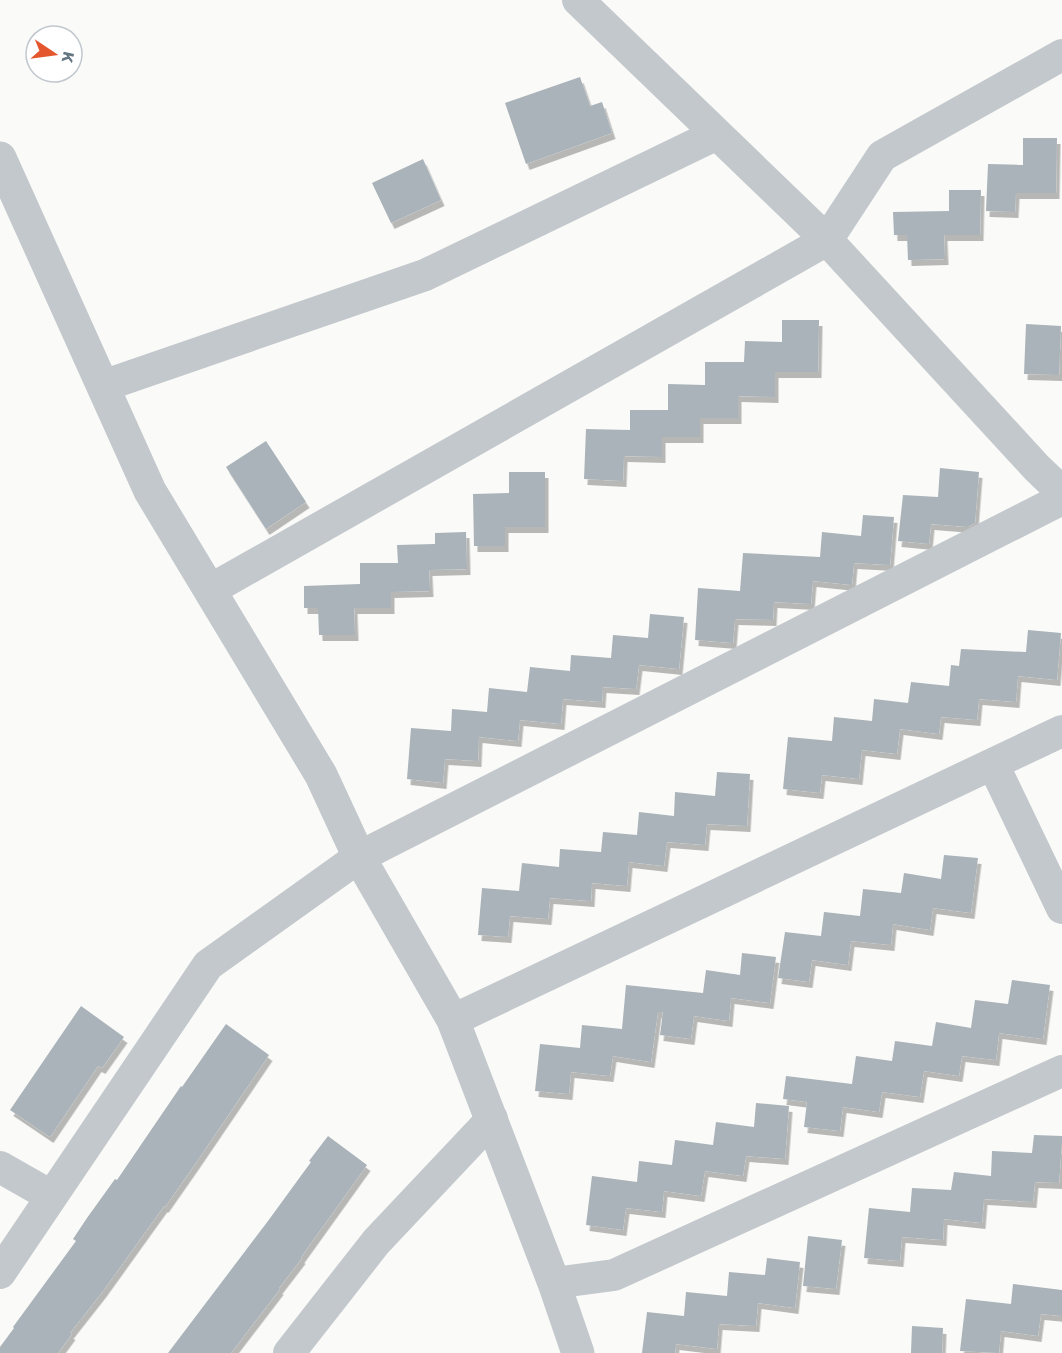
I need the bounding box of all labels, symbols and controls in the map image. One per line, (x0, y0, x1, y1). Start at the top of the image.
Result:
north arrow (24, 24, 84, 84)
text: K (58, 50, 79, 65)

